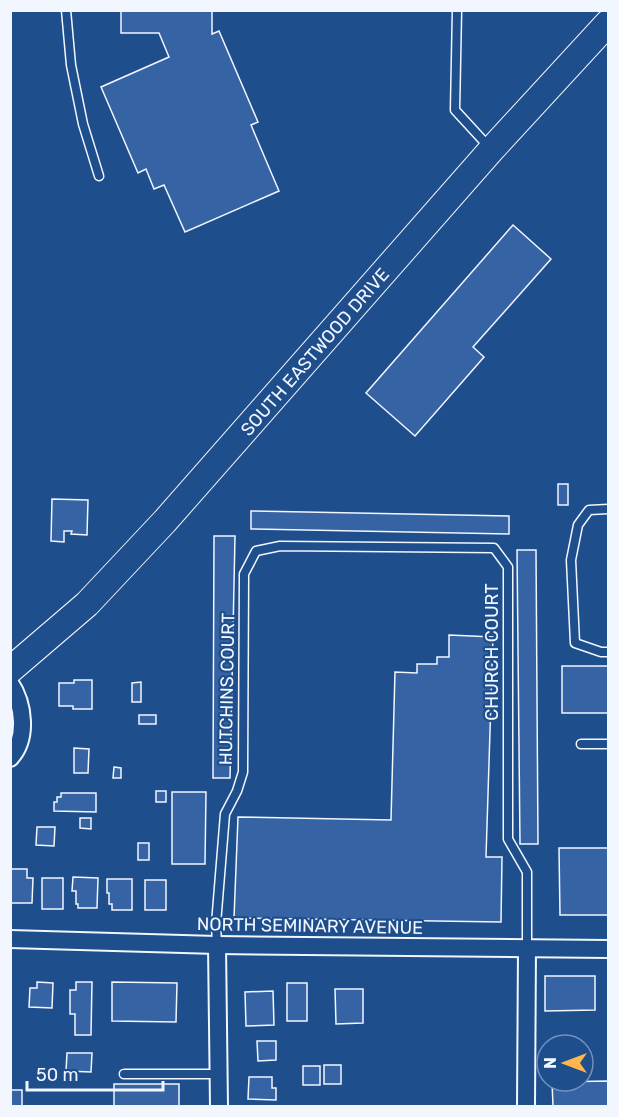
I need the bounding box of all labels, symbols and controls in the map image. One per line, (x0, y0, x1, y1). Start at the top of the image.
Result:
street label: SOUTH EASTWOOD DRIVE (236, 264, 394, 440)
street label: CHURCH COURT (481, 583, 503, 721)
street label: HUTCHINS COURT (215, 613, 239, 765)
street label: NORTH SEMINARY AVENUE (197, 913, 423, 939)
north arrow (535, 1033, 595, 1093)
scale bar (27, 1054, 164, 1092)
text: N (541, 1057, 560, 1069)
text: 50 m (36, 1064, 79, 1086)

